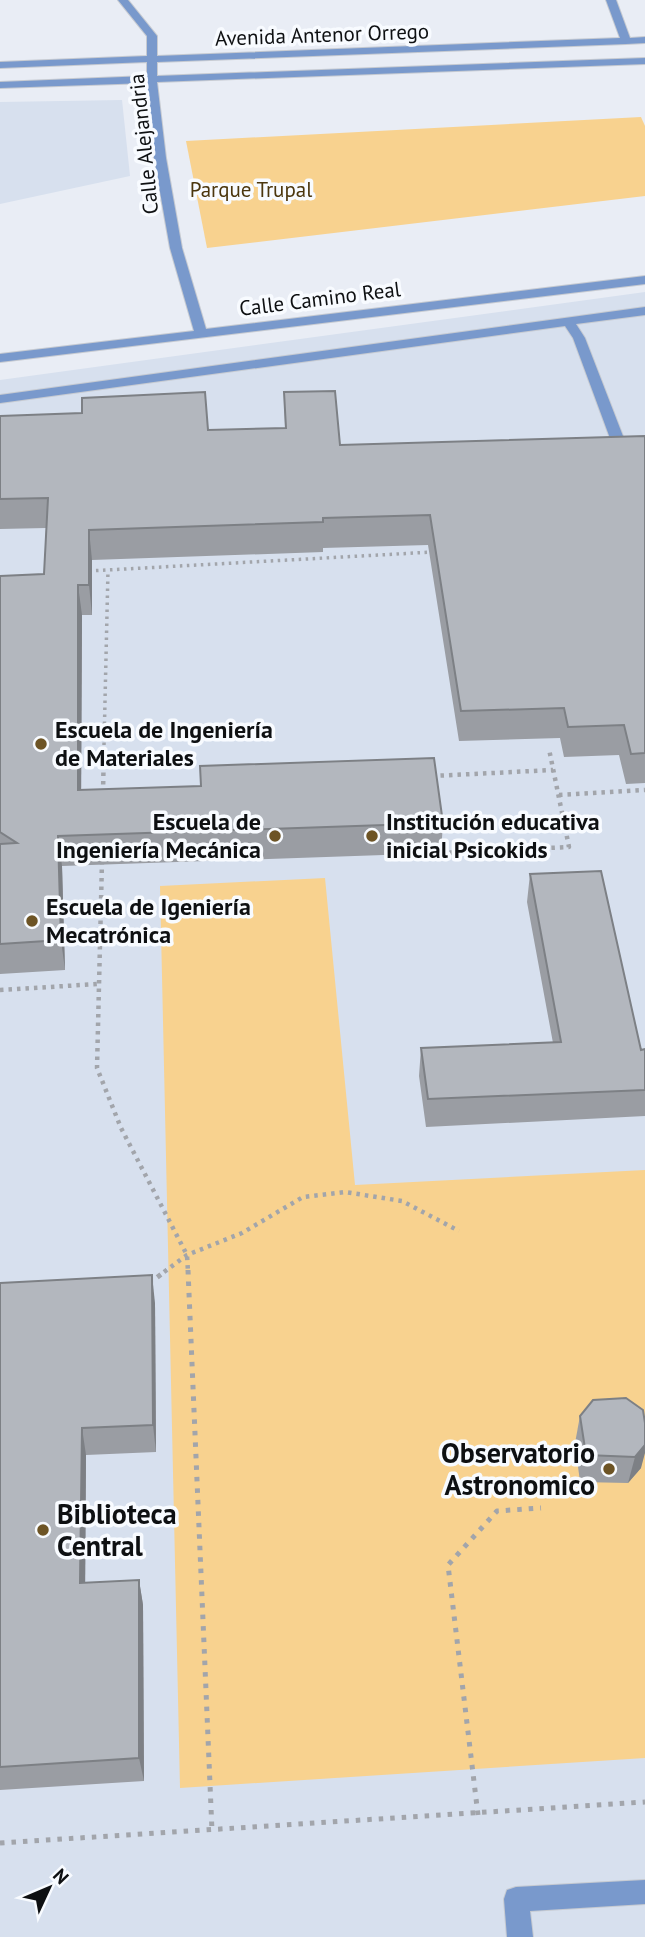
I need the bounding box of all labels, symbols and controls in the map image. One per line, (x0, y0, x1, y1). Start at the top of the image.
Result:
street label: Avenida Antenor Orrego (214, 17, 430, 52)
street label: Calle Alejandria (123, 73, 164, 216)
park label: Parque Trupal (190, 176, 312, 203)
street label: Calle Camino Real (238, 275, 402, 322)
place label: Escuela de Ingeniería de Materiales (55, 714, 273, 773)
marker: Escuela de Ingeniería de Materiales (33, 736, 49, 752)
place label: Escuela de Ingeniería Mecánica (56, 806, 261, 865)
place label: Institución educativa inicial Psicokids (386, 806, 600, 865)
marker: Escuela de Ingeniería Mecánica (267, 828, 283, 844)
marker: Institución educativa inicial Psicokids (364, 828, 380, 844)
place label: Escuela de Igeniería Mecatrónica (46, 891, 251, 950)
marker: Escuela de Igeniería Mecatrónica (24, 913, 40, 929)
place label: Observatorio Astronomico (441, 1434, 595, 1503)
marker: Observatorio Astronomico (601, 1461, 617, 1477)
place label: Biblioteca Central (57, 1495, 177, 1564)
marker: Biblioteca Central (35, 1522, 51, 1538)
north arrow (14, 1853, 84, 1923)
text: N (48, 1863, 74, 1889)

